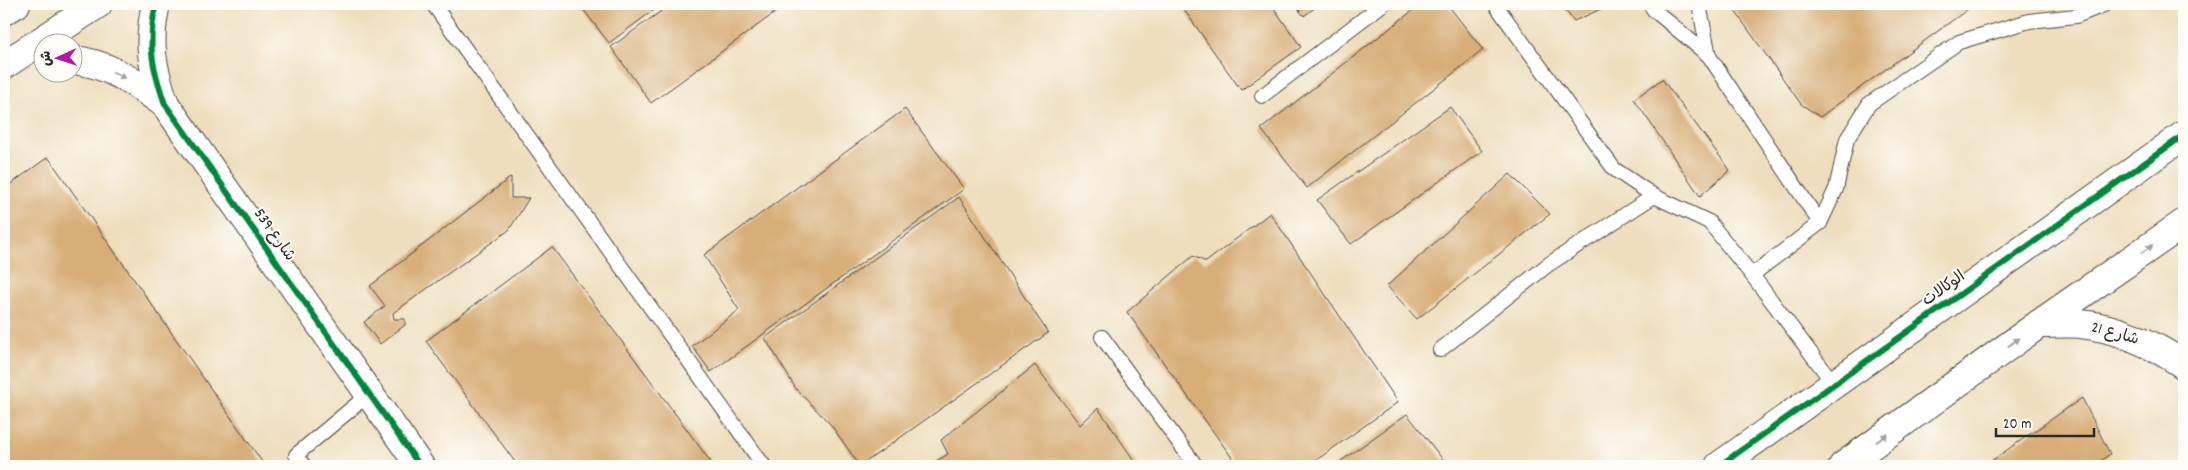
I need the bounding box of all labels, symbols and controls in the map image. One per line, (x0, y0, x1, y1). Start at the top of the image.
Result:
north arrow (32, 32, 82, 82)
text: ش (37, 50, 57, 67)
one-way arrow (112, 71, 126, 79)
street label: شارع 539 (247, 204, 301, 266)
one-way arrow (2140, 244, 2154, 254)
street label: الوكالات (1918, 266, 1970, 312)
street label: شارع 21 (2088, 316, 2142, 352)
one-way arrow (2007, 337, 2020, 348)
scale bar (1996, 405, 2093, 437)
text: 20 m (2003, 414, 2031, 436)
one-way arrow (1875, 433, 1889, 443)

